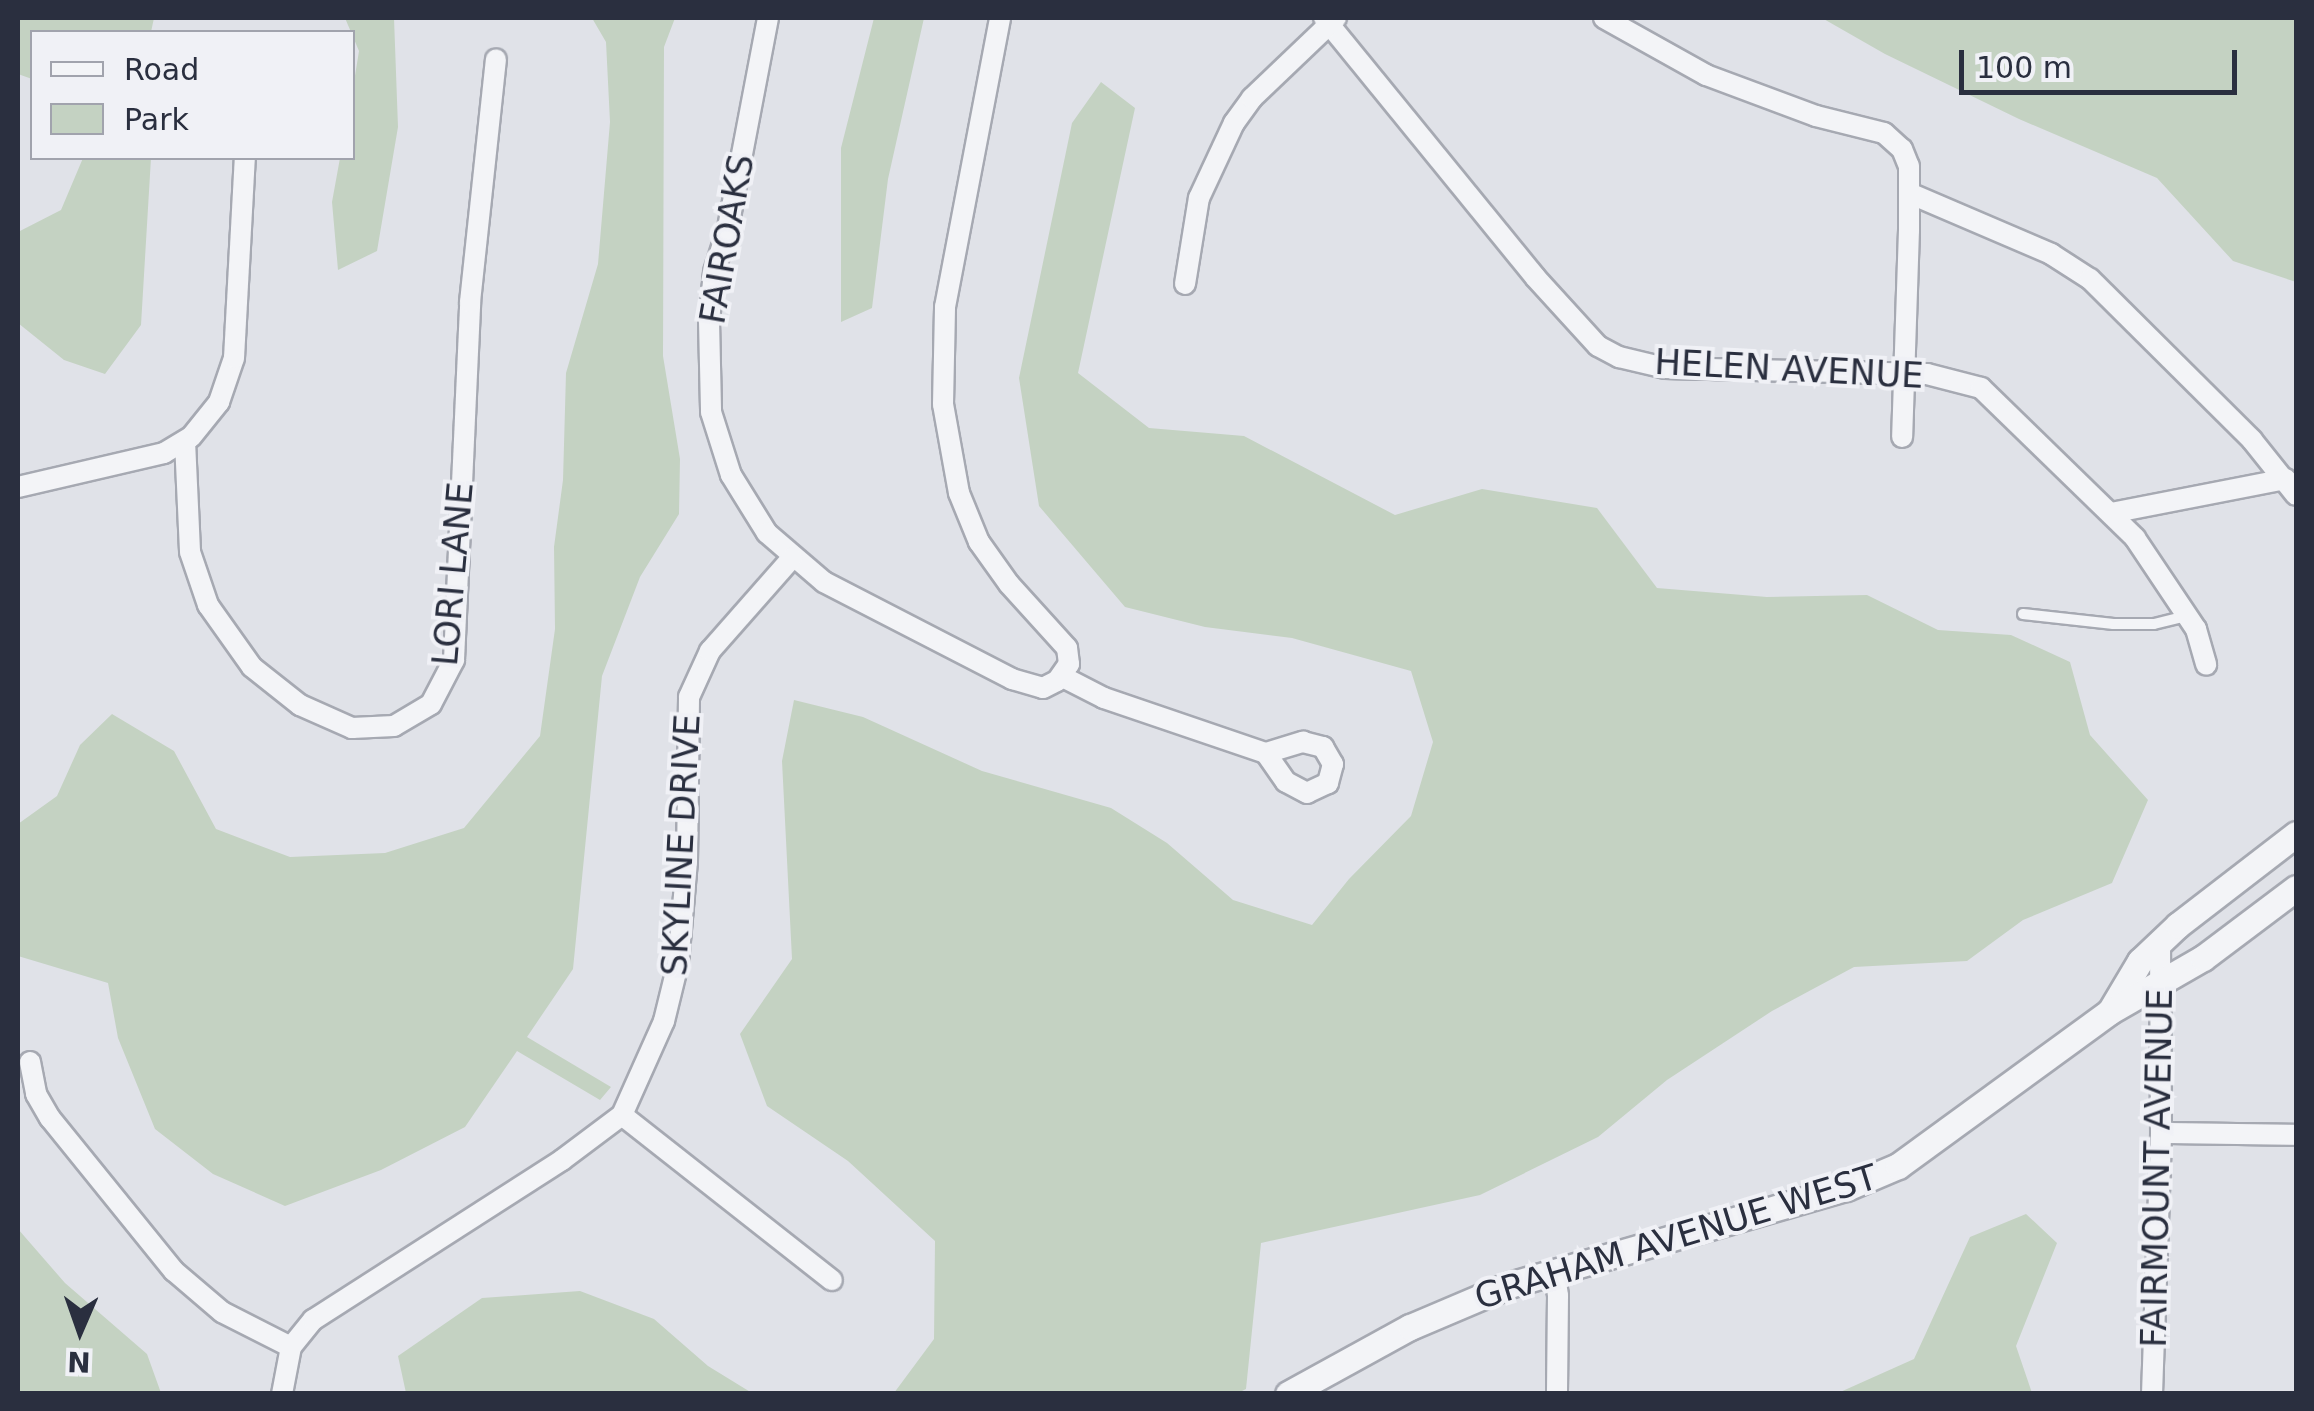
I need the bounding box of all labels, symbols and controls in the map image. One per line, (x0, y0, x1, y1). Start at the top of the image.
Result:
legend (30, 30, 355, 160)
scale bar (1964, 30, 2242, 92)
text: 100 m (1976, 50, 2072, 85)
text: Road (124, 52, 199, 87)
text: Park (124, 102, 189, 137)
street label: FAIROAKS (691, 151, 763, 327)
street label: HELEN AVENUE (1654, 341, 1924, 397)
street label: LORI LANE (424, 480, 482, 668)
street label: SKYLINE DRIVE (653, 713, 709, 977)
street label: FAIRMOUNT AVENUE (2133, 988, 2181, 1348)
street label: GRAHAM AVENUE WEST (1470, 1156, 1882, 1318)
north arrow (30, 1281, 130, 1381)
text: N (67, 1345, 91, 1378)

